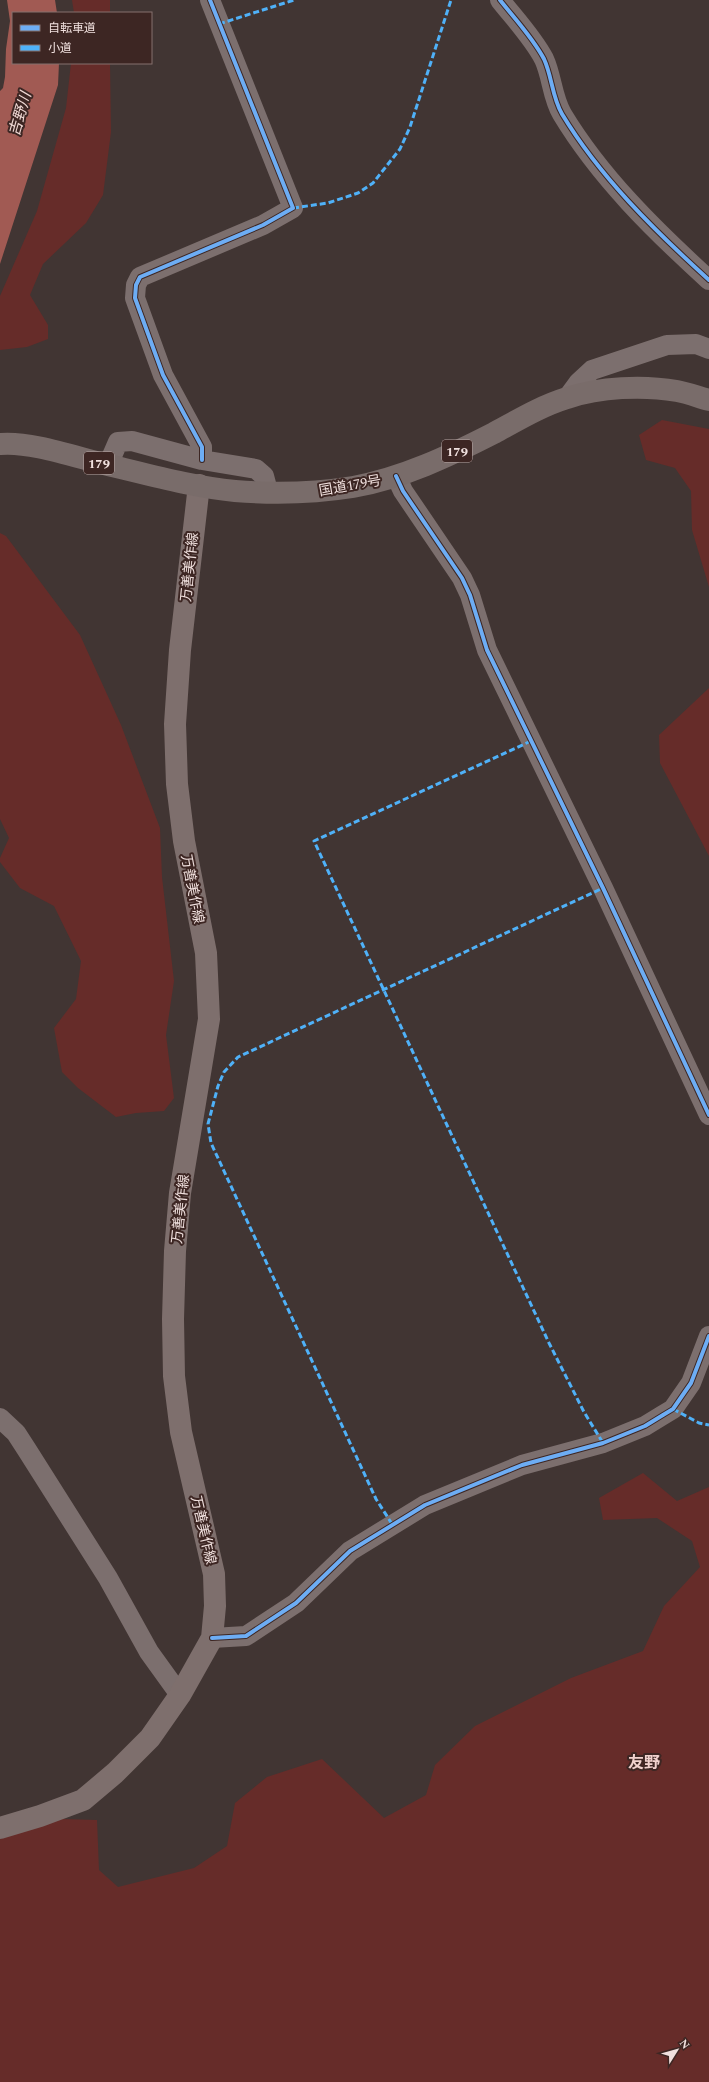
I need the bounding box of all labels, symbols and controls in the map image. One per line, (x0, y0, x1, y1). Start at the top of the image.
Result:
legend (12, 12, 152, 64)
text: 自転車道 (48, 19, 96, 38)
text: 小道 (48, 39, 72, 58)
water label: 吉野川 (3, 87, 38, 139)
road number: 179 (442, 440, 472, 462)
road number: 179 (84, 452, 114, 474)
street label: 国道179号 (317, 470, 383, 501)
street label: 万善美作線 (175, 531, 204, 603)
street label: 万善美作線 (176, 853, 209, 925)
street label: 万善美作線 (166, 1173, 195, 1245)
street label: 万善美作線 (185, 1494, 222, 1567)
district label: 友野 (628, 1751, 660, 1775)
north arrow (657, 2030, 697, 2070)
text: N (675, 2036, 694, 2053)

